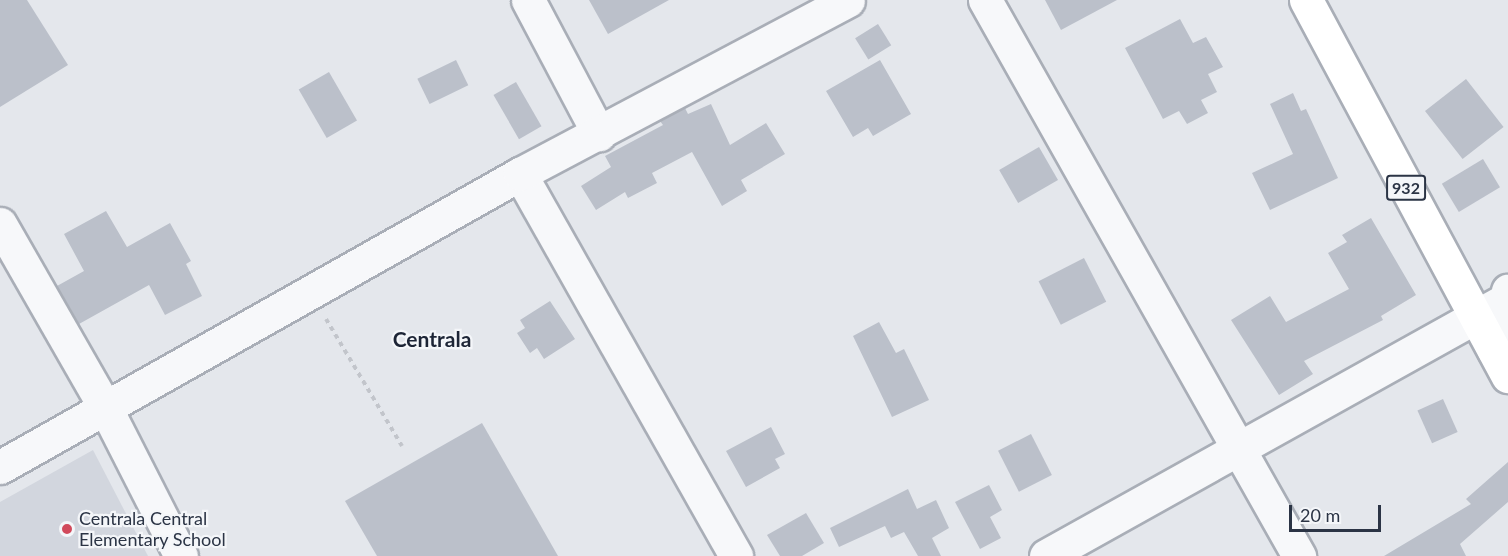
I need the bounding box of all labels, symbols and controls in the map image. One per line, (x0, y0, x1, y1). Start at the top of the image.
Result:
road number: 932 (1385, 175, 1427, 201)
district label: Centrala (393, 326, 471, 352)
scale bar (1292, 493, 1384, 531)
text: 20 m (1300, 504, 1340, 526)
place label: Centrala Central Elementary School (79, 508, 226, 550)
marker: Centrala Central Elementary School (60, 522, 74, 536)

